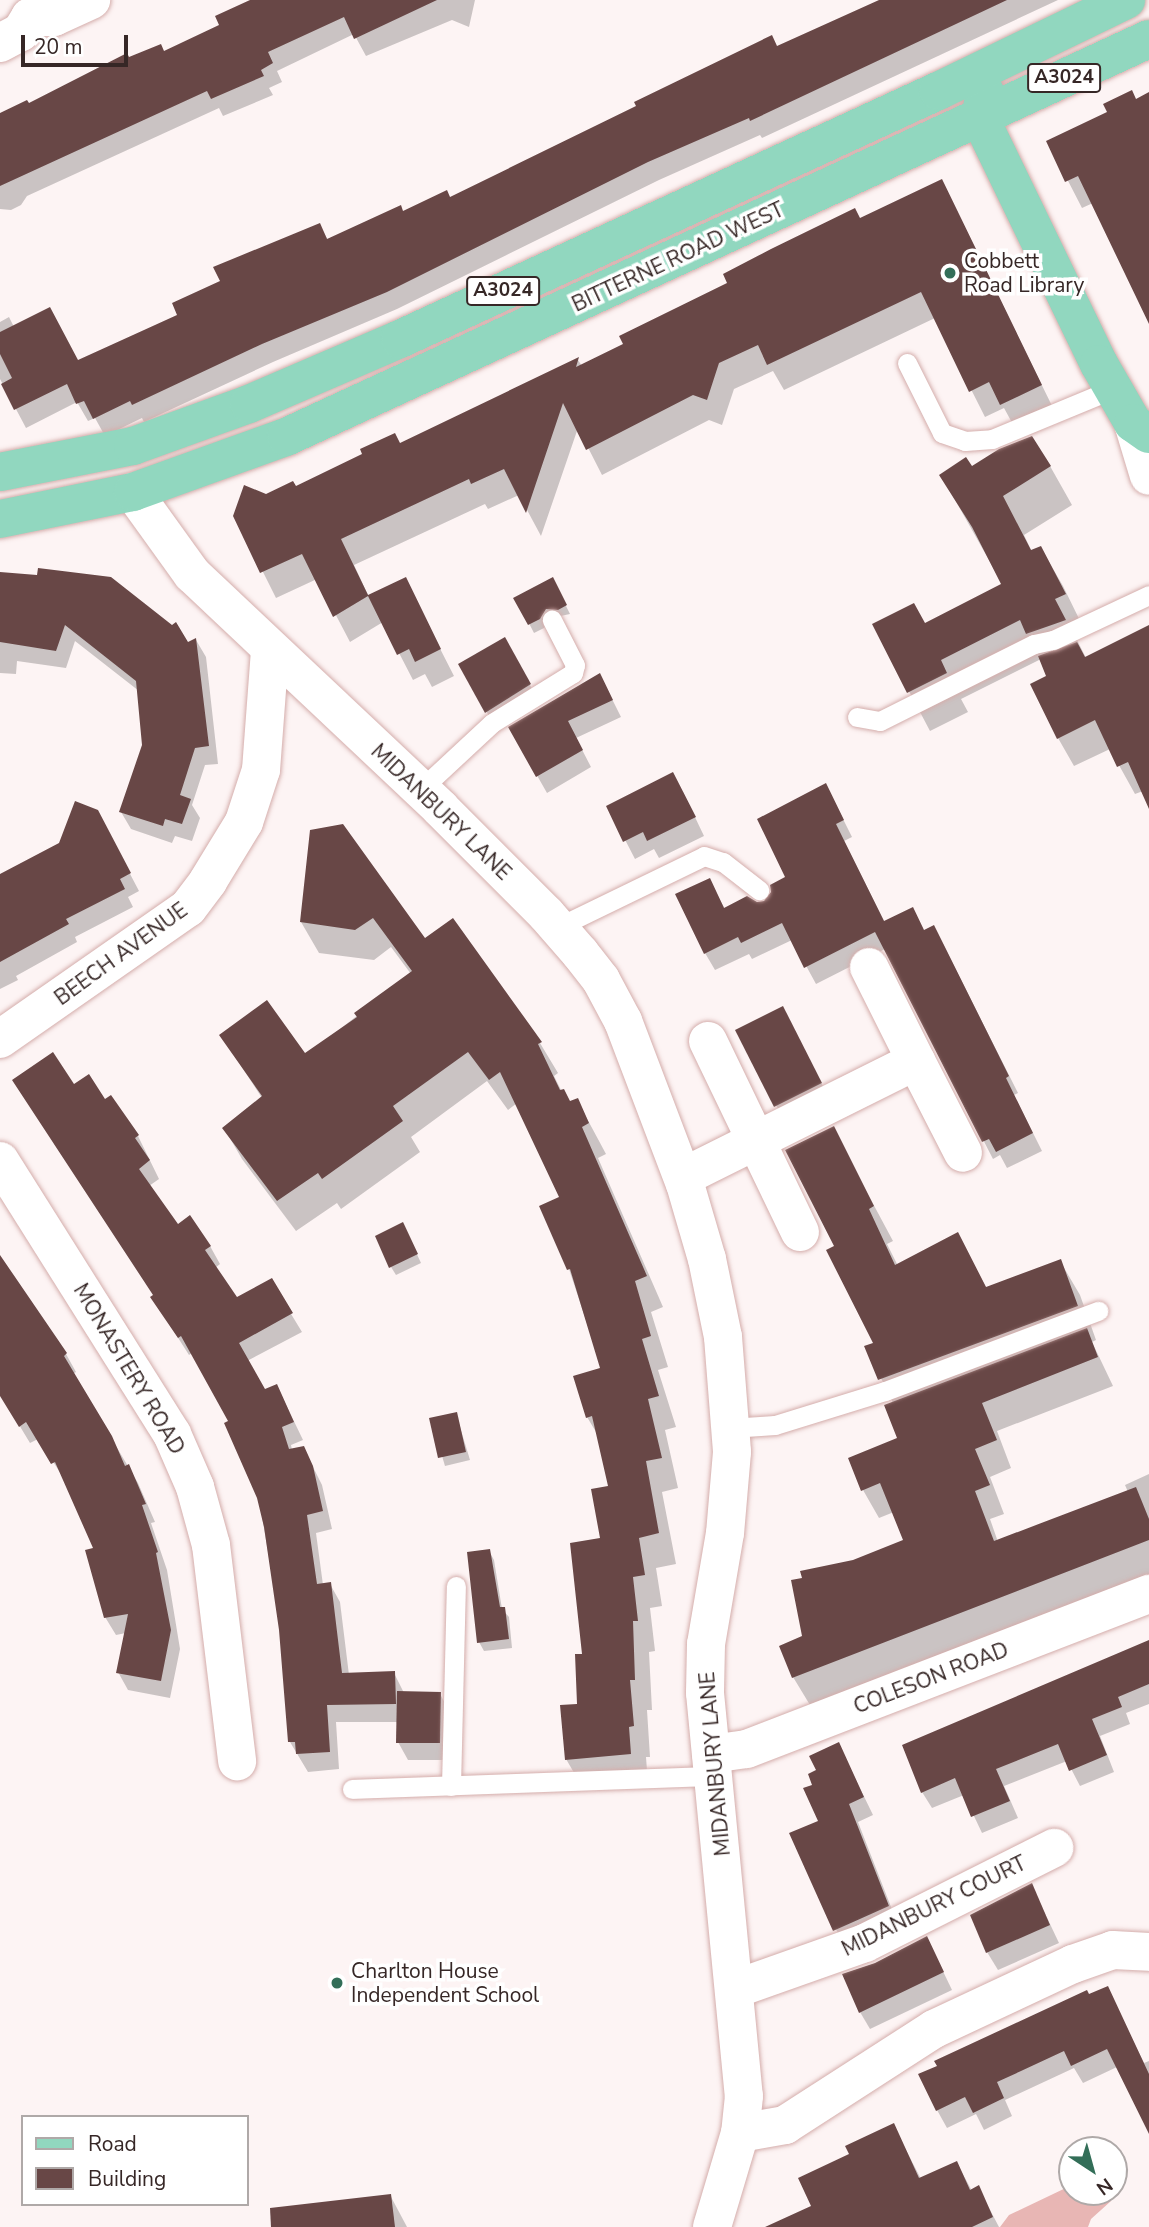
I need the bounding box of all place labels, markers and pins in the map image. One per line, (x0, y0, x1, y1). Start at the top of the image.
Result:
place label: Cobbett Road Library (964, 248, 1084, 298)
marker: Cobbett Road Library (942, 265, 958, 281)
place label: Charlton House Independent School (351, 1958, 539, 2008)
marker: Charlton House Independent School (329, 1975, 345, 1991)

